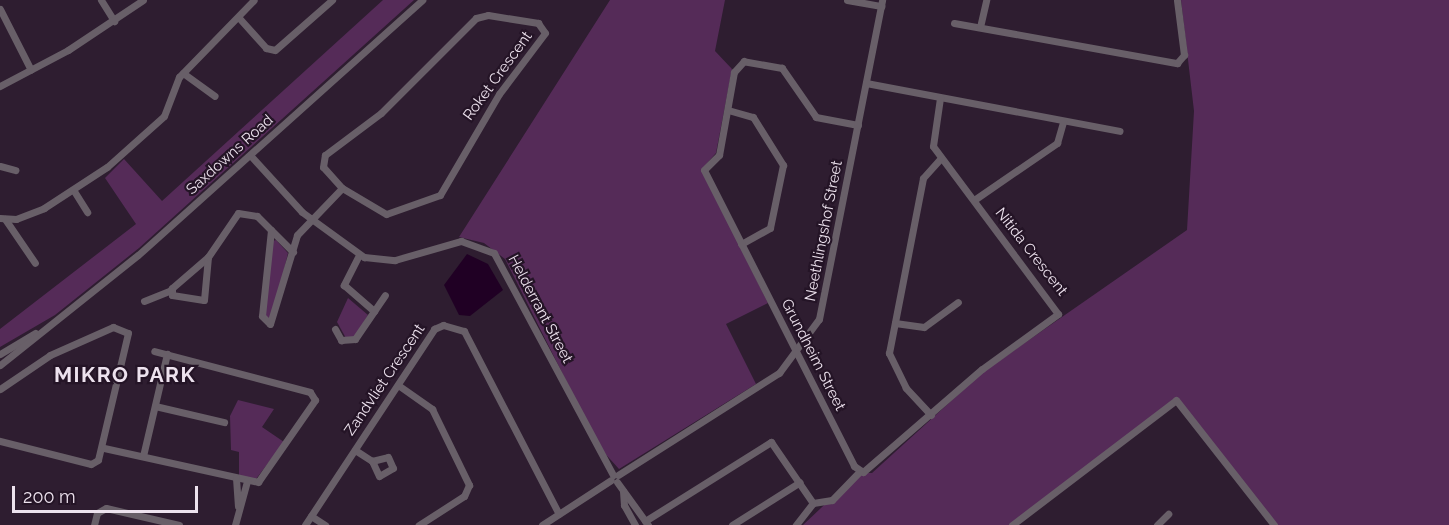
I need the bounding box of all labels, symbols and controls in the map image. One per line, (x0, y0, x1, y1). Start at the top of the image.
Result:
street label: Roket Crescent (460, 28, 536, 124)
street label: Saxdowns Road (183, 111, 277, 199)
street label: Neethlingshof Street (801, 159, 847, 303)
street label: Nitida Crescent (991, 204, 1071, 300)
street label: Helderrant Street (504, 252, 576, 366)
street label: Grundheim Street (777, 296, 849, 414)
street label: Zandvliet Crescent (341, 321, 429, 439)
district label: MIKRO PARK (54, 362, 196, 388)
scale bar (15, 474, 201, 512)
text: 200 m (23, 486, 76, 507)

